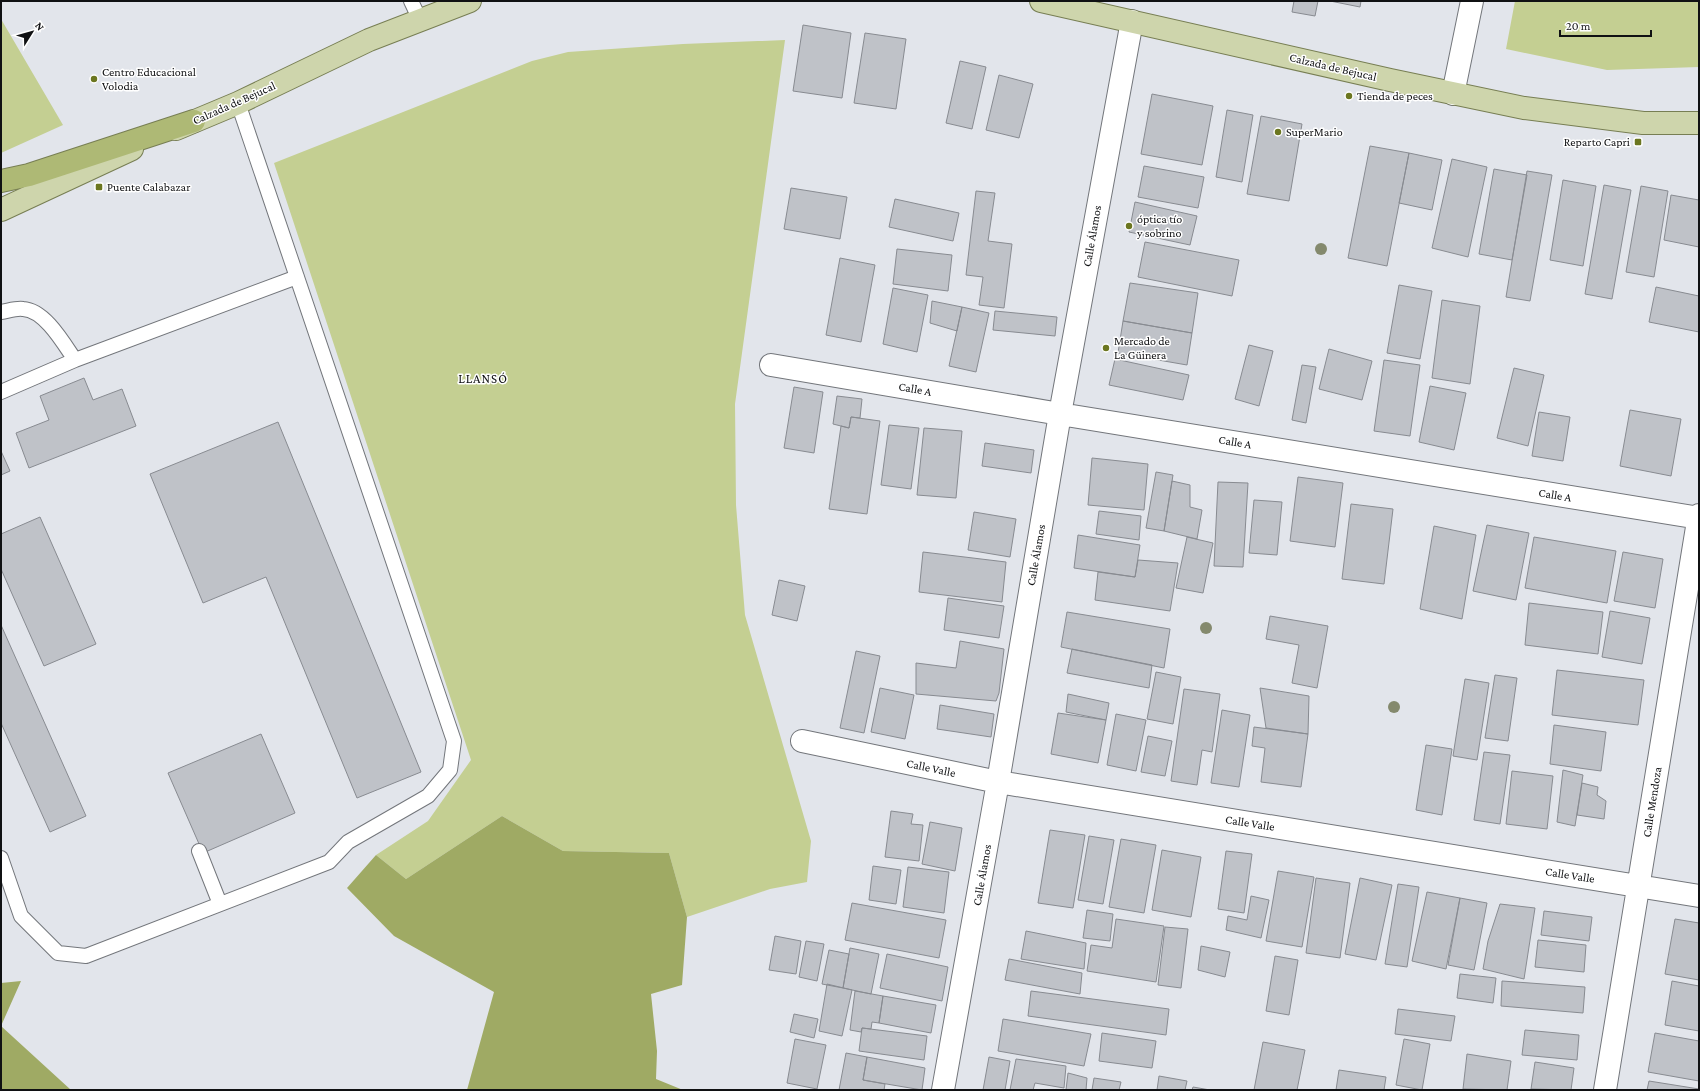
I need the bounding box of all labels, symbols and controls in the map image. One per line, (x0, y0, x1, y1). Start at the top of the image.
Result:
north arrow (12, 12, 52, 52)
scale bar (1560, 12, 1651, 38)
text: N (33, 19, 47, 33)
text: 20 m (1566, 19, 1591, 33)
street label: Calzada de Bejucal (1288, 50, 1378, 84)
place label: Centro Educacional Volodia (102, 65, 196, 93)
marker: Centro Educacional Volodia (89, 74, 99, 84)
street label: Calzada de Bejucal (190, 78, 278, 128)
place label: Tienda de peces (1357, 89, 1433, 103)
marker: Tienda de peces (1344, 91, 1354, 101)
place label: SuperMario (1286, 125, 1343, 139)
marker: SuperMario (1273, 127, 1283, 137)
place label: Reparto Capri (1564, 135, 1630, 149)
marker: Reparto Capri (1633, 137, 1643, 147)
place label: Puente Calabazar (107, 180, 191, 194)
marker: Puente Calabazar (94, 182, 104, 192)
street label: Calle Álamos (1080, 204, 1104, 268)
place label: óptica tío y sobrino (1136, 212, 1182, 240)
marker: óptica tío y sobrino (1124, 221, 1134, 231)
place label: Mercado de La Güinera (1114, 334, 1170, 362)
marker: Mercado de La Güinera (1101, 343, 1111, 353)
district label: LLANSÓ (458, 371, 508, 386)
street label: Calle A (897, 379, 933, 399)
street label: Calle A (1217, 432, 1253, 452)
street label: Calle A (1537, 485, 1573, 505)
street label: Calle Álamos (1024, 523, 1048, 587)
street label: Calle Valle (905, 756, 957, 780)
street label: Calle Mendoza (1640, 765, 1665, 838)
street label: Calle Valle (1224, 812, 1276, 834)
street label: Calle Álamos (970, 843, 994, 907)
street label: Calle Valle (1544, 864, 1596, 886)

